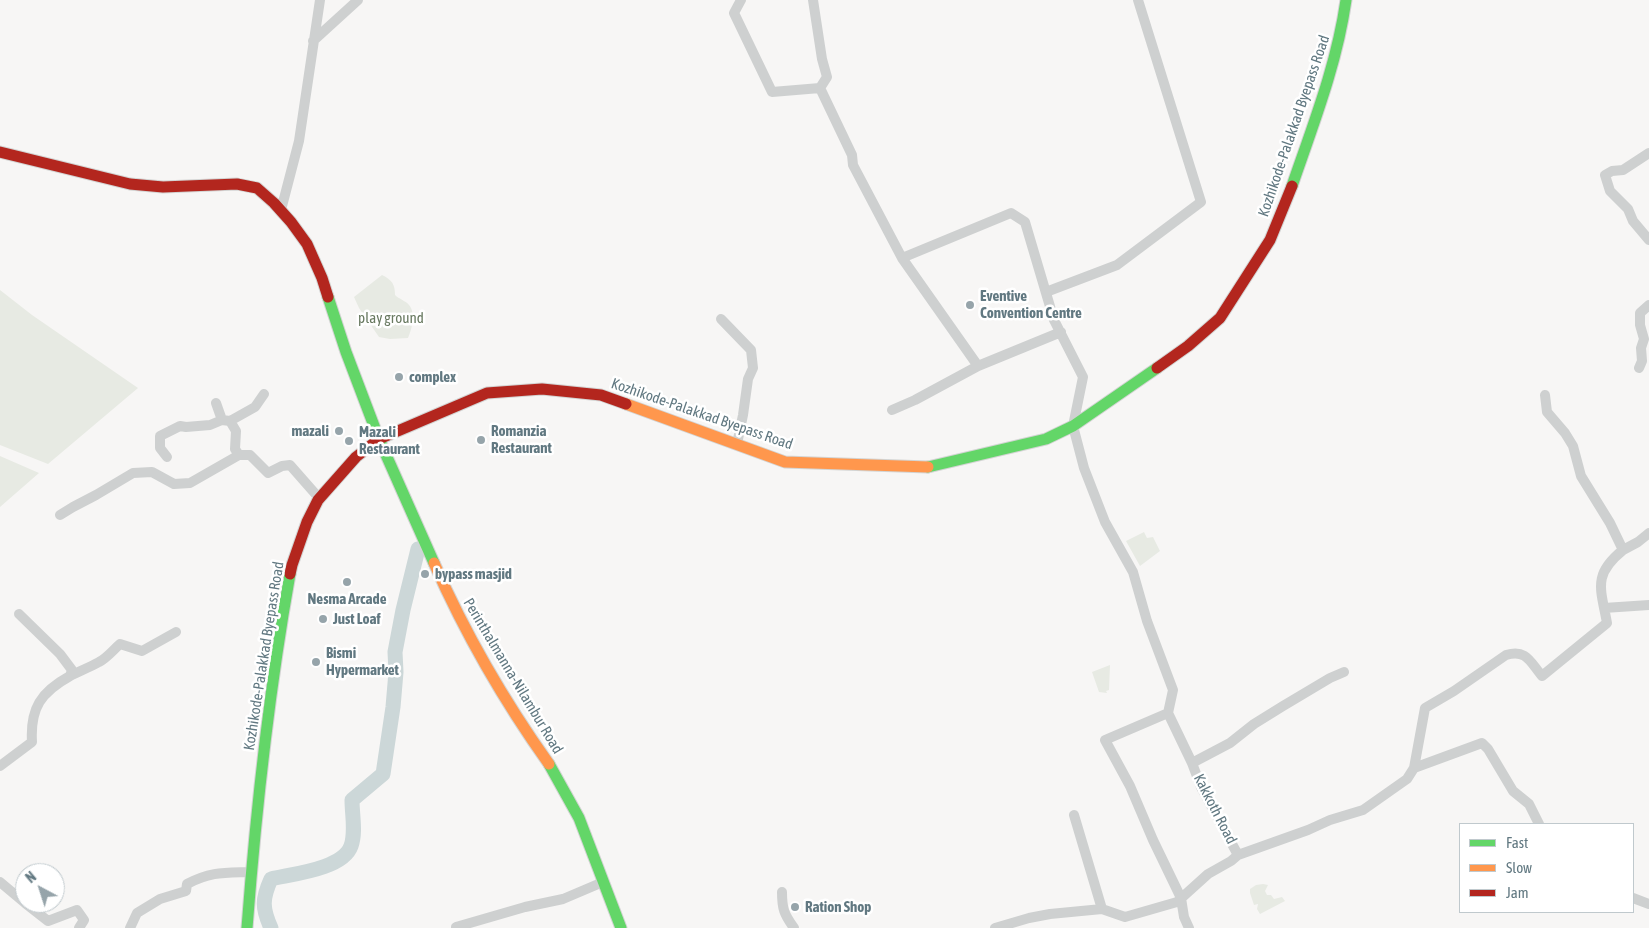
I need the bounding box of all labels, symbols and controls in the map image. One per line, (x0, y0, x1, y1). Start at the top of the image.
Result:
street label: Kozhikode-Palakkad Byepass Road (1254, 33, 1334, 219)
place label: Eventive Convention Centre (980, 287, 1082, 322)
marker: Eventive Convention Centre (964, 299, 976, 311)
park label: play ground (358, 309, 424, 327)
place label: complex (409, 368, 456, 386)
marker: complex (393, 371, 405, 383)
street label: Kozhikode-Palakkad Byepass Road (609, 374, 795, 454)
place label: mazali (291, 422, 329, 440)
place label: Romanzia Restaurant (491, 422, 552, 457)
place label: Mazali Restaurant (359, 423, 420, 458)
marker: mazali (333, 425, 345, 437)
marker: Romanzia Restaurant (475, 434, 487, 446)
marker: Mazali Restaurant (343, 435, 355, 447)
street label: Kozhikode-Palakkad Byepass Road (240, 560, 288, 752)
place label: bypass masjid (435, 565, 512, 583)
marker: bypass masjid (419, 568, 431, 580)
marker: Nesma Arcade (341, 576, 353, 588)
place label: Nesma Arcade (307, 590, 387, 608)
street label: Perinthalmanna-Nilambur Road (459, 595, 567, 757)
place label: Just Loaf (333, 610, 381, 628)
marker: Just Loaf (317, 613, 329, 625)
place label: Bismi Hypermarket (326, 644, 399, 679)
marker: Bismi Hypermarket (310, 656, 322, 668)
street label: Kakkoth Road (1190, 771, 1240, 847)
legend (1459, 823, 1634, 913)
text: Fast (1506, 834, 1528, 851)
text: Slow (1506, 859, 1532, 876)
north arrow (15, 863, 65, 913)
text: N (23, 868, 39, 886)
text: Jam (1506, 884, 1529, 901)
place label: Ration Shop (805, 898, 871, 916)
marker: Ration Shop (789, 901, 801, 913)

